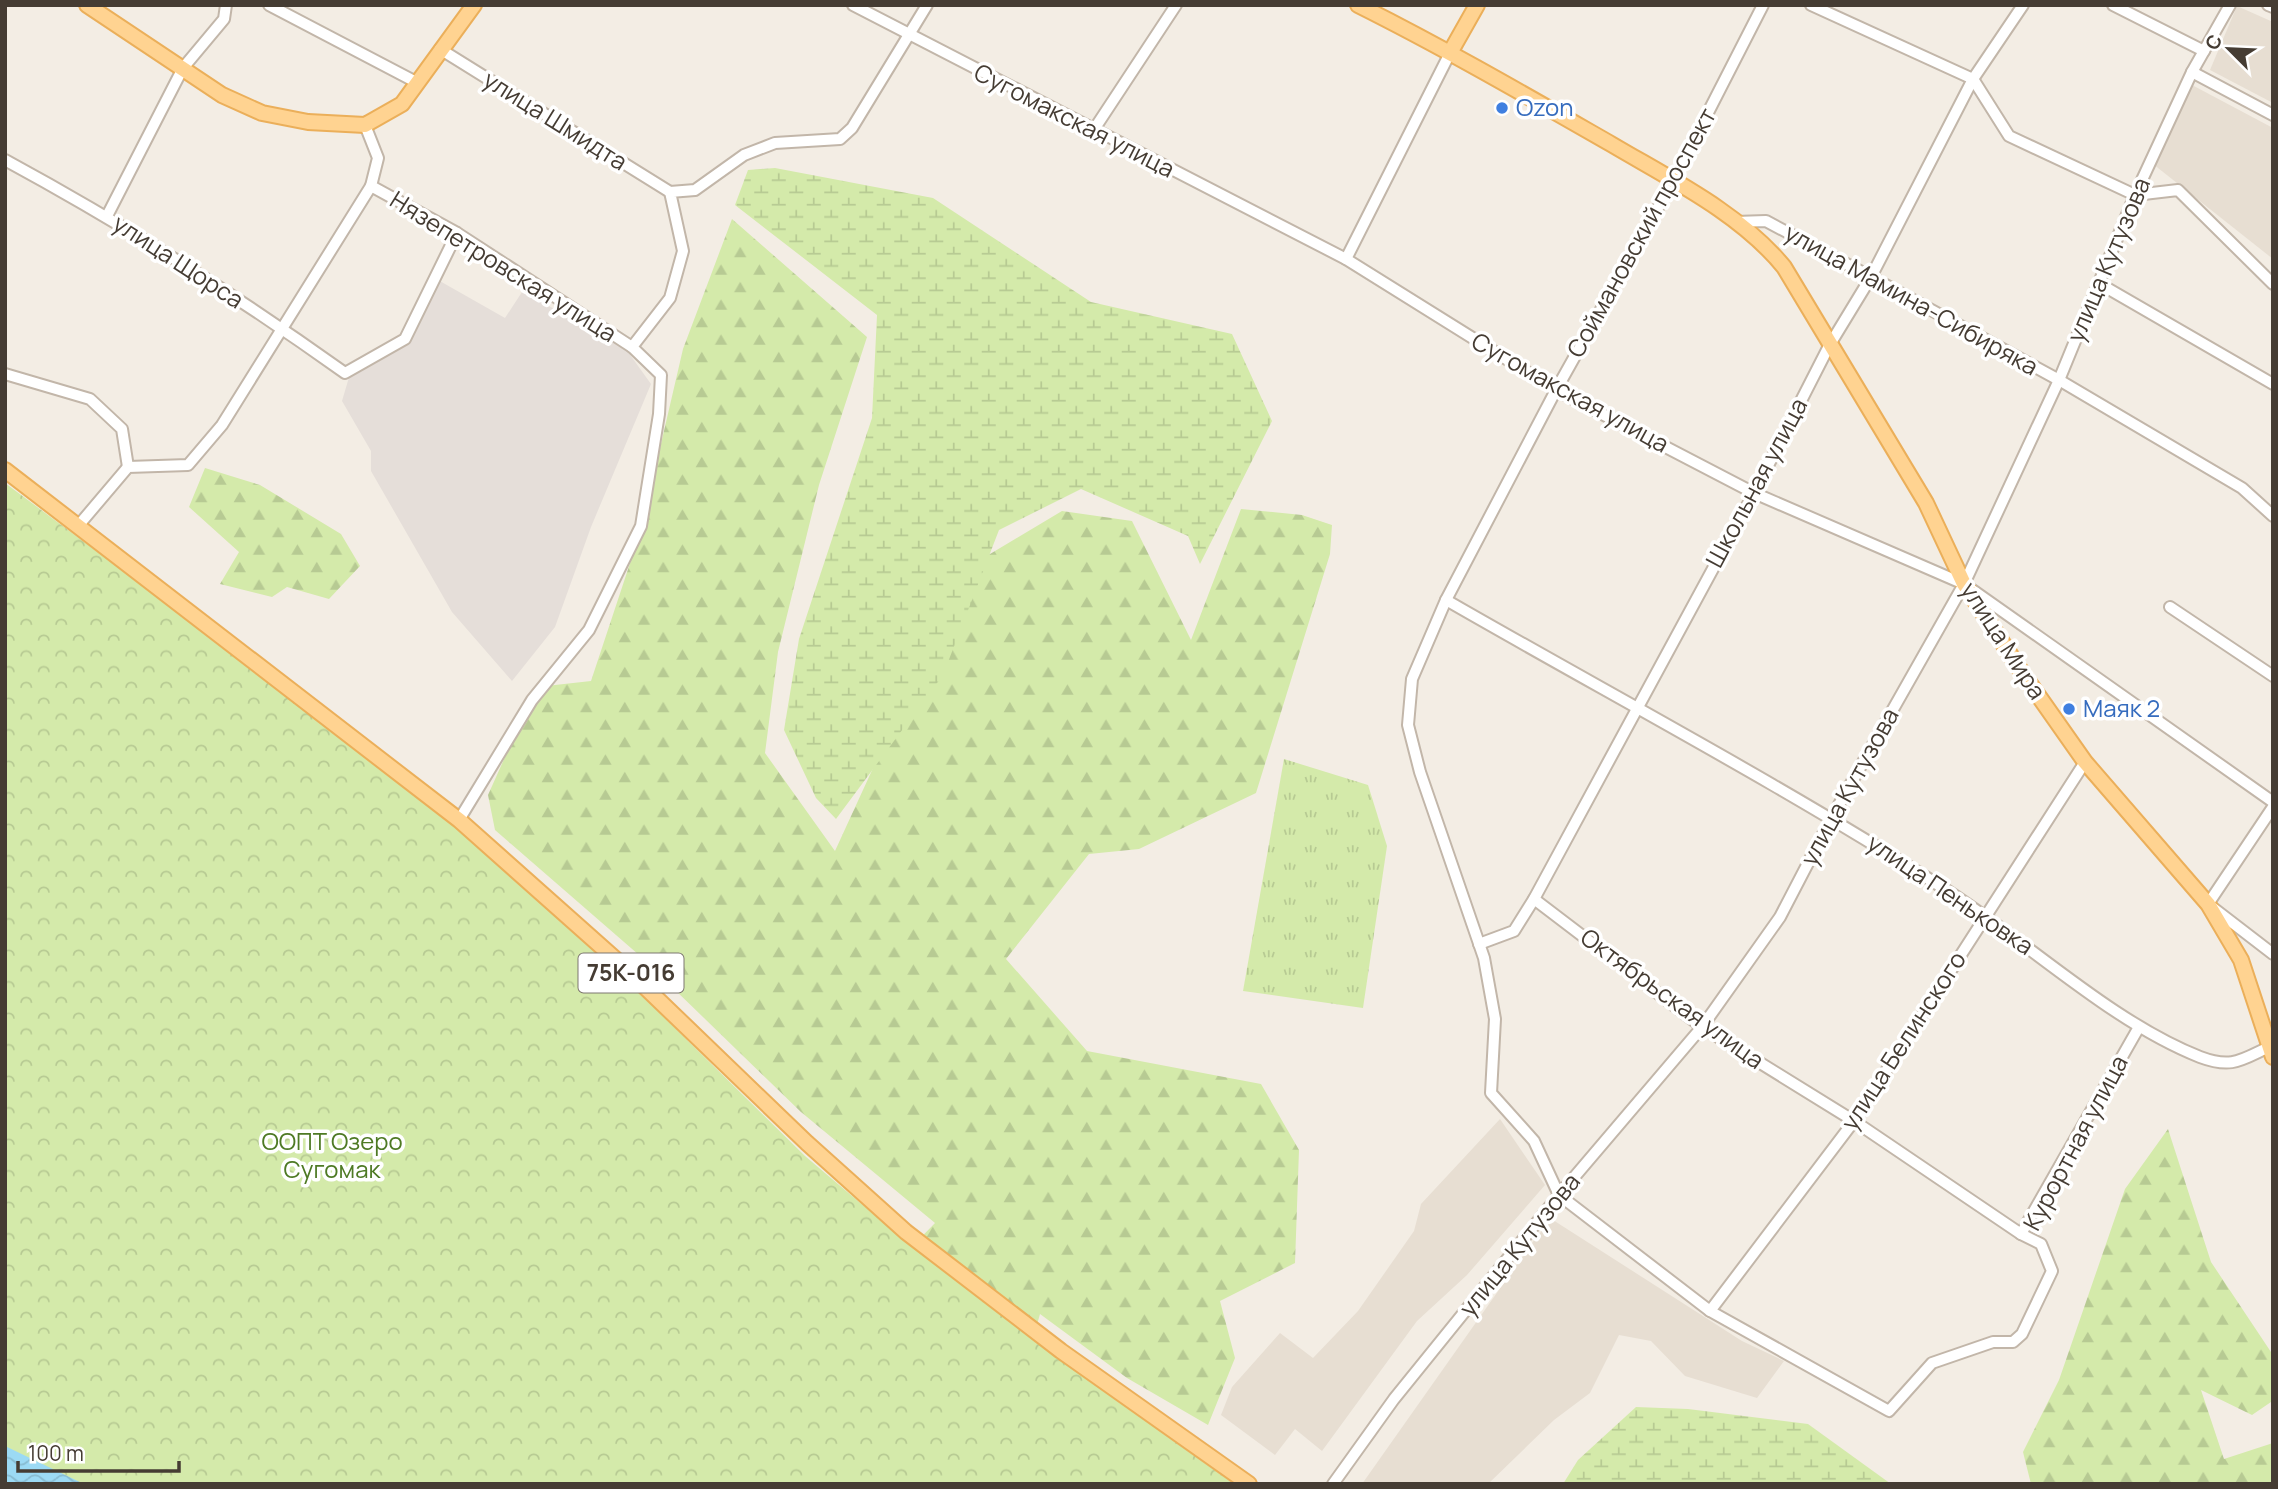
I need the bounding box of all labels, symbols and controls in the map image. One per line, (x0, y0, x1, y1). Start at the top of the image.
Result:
north arrow (2194, 14, 2264, 84)
text: С (2199, 30, 2228, 54)
street label: Сугомакская улица (969, 55, 1181, 185)
street label: улица Шмидта (478, 62, 634, 177)
place label: Ozon (1516, 90, 1574, 123)
marker: Ozon (1494, 100, 1510, 116)
street label: Соймановский проспект (1558, 102, 1723, 363)
street label: улица Кутузова (2058, 172, 2157, 347)
street label: Нязепетровская улица (384, 183, 623, 349)
street label: улица Щорса (107, 206, 251, 315)
street label: улица Мамина-Сибиряка (1779, 215, 2044, 382)
street label: Сугомакская улица (1466, 324, 1675, 460)
street label: Школьная улица (1697, 392, 1814, 573)
street label: улица Мира (1954, 575, 2055, 705)
place label: Маяк 2 (2083, 691, 2160, 724)
street label: улица Кутузова (1792, 701, 1906, 871)
marker: Маяк 2 (2061, 701, 2077, 717)
street label: улица Пеньковка (1861, 826, 2041, 962)
street label: Октябрьская улица (1574, 920, 1771, 1076)
street label: улица Белинского (1833, 944, 1973, 1136)
road number: 75К-016 (578, 954, 684, 992)
street label: Курортная улица (2015, 1049, 2135, 1236)
park label: ООПТ Озеро Сугомак (261, 1124, 403, 1185)
street label: улица Кутузова (1451, 1165, 1587, 1323)
scale bar (18, 1430, 178, 1474)
text: 100 m (28, 1439, 84, 1467)

